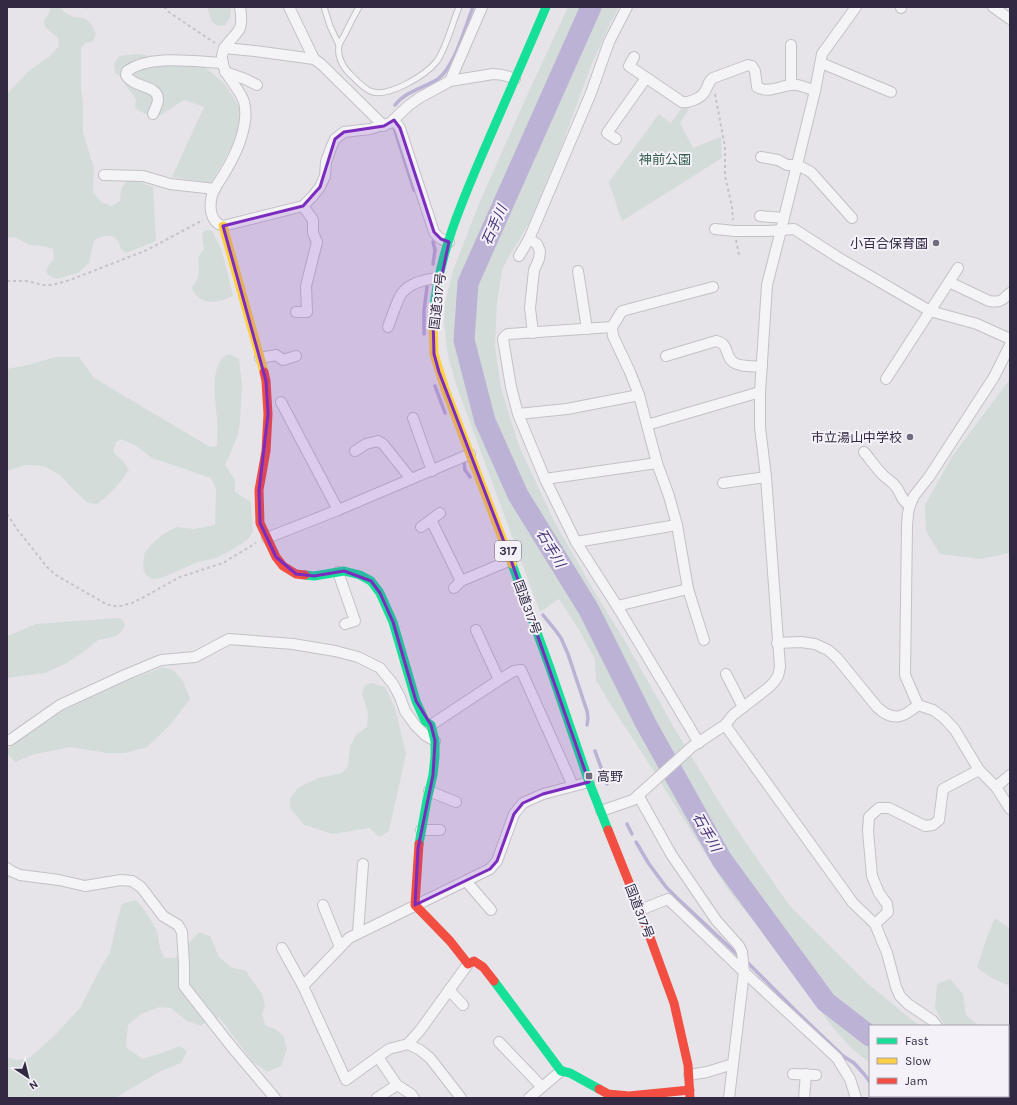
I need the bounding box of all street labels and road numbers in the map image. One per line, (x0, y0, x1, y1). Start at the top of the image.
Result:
street label: 国道317号 (427, 272, 448, 330)
road number: 317 (495, 541, 521, 561)
street label: 国道317号 (511, 578, 544, 637)
street label: 国道317号 (622, 882, 657, 941)

